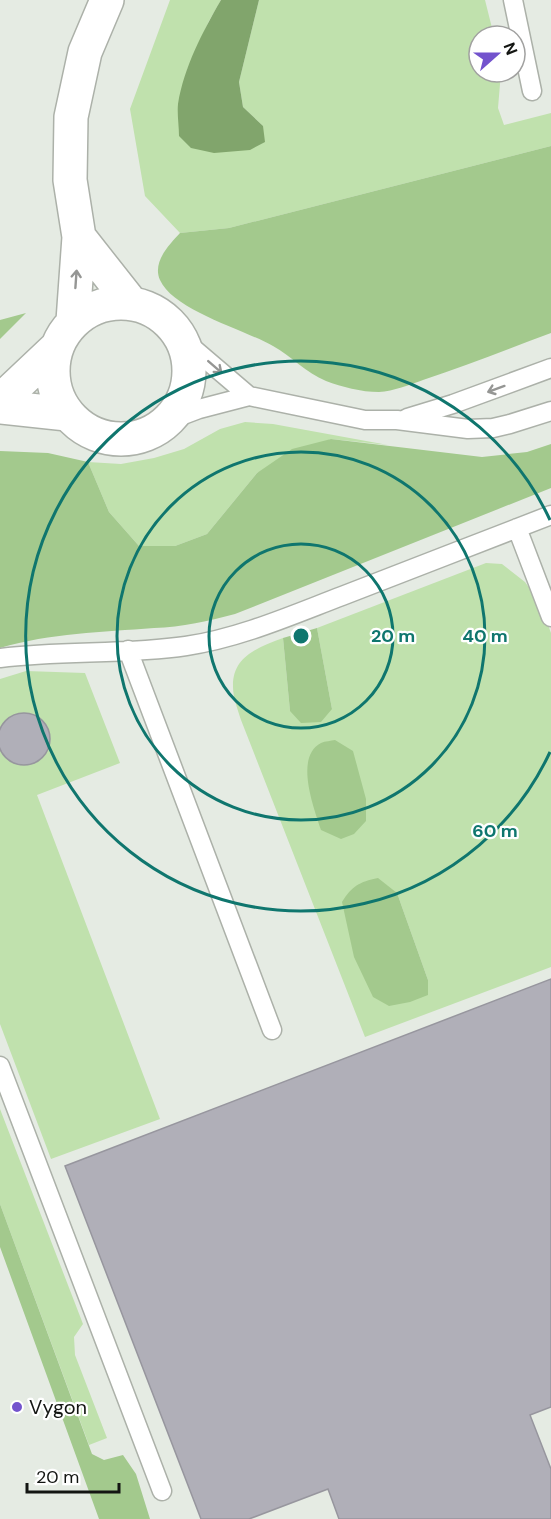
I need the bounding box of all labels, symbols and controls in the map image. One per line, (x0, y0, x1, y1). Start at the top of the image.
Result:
north arrow (467, 24, 527, 84)
text: N (499, 40, 522, 58)
one-way arrow (71, 270, 82, 290)
one-way arrow (207, 360, 222, 374)
one-way arrow (487, 384, 506, 395)
text: 20 m (371, 624, 415, 648)
text: 40 m (462, 624, 508, 648)
centre of rings (291, 626, 311, 646)
text: 60 m (472, 819, 518, 843)
place label: Vygon (29, 1394, 87, 1420)
marker: Vygon (10, 1400, 24, 1414)
scale bar (27, 1456, 118, 1494)
text: 20 m (36, 1465, 79, 1489)

